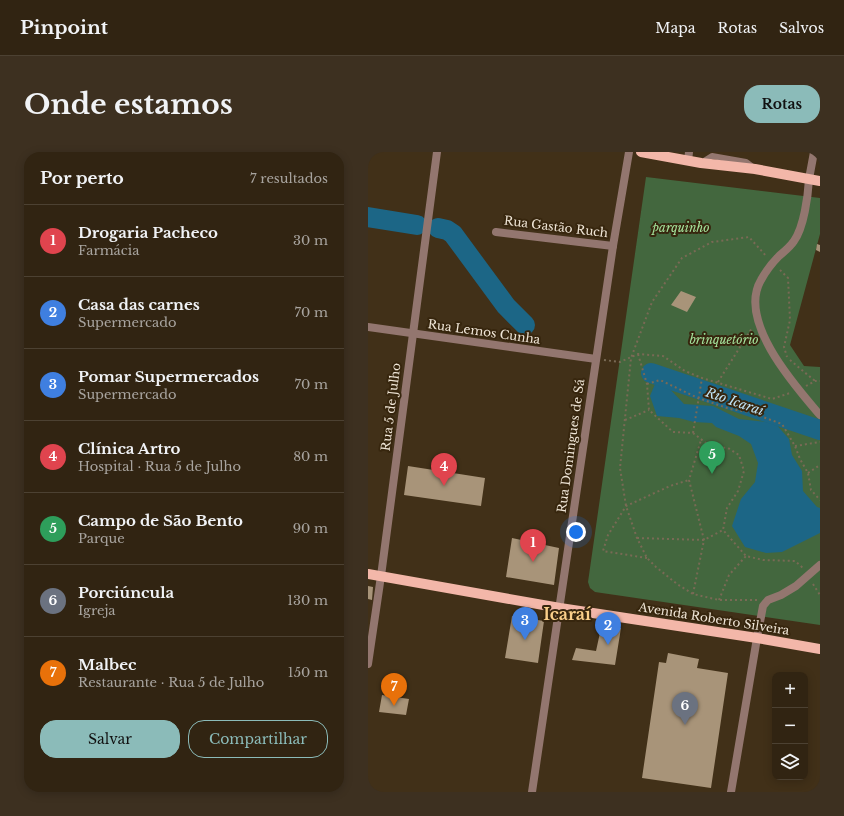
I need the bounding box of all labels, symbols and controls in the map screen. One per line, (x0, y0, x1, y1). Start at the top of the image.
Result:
text: Pinpoint (20, 16, 108, 39)
text: Mapa (655, 19, 696, 37)
text: Rotas (718, 19, 757, 37)
text: Salvos (779, 19, 824, 37)
button: Rotas (744, 85, 820, 123)
text: Onde estamos (24, 87, 233, 122)
text: Por perto (40, 168, 124, 189)
text: 7 resultados (250, 170, 328, 187)
street label: Rua Gastão Ruch (503, 213, 609, 240)
park label: parquinho (650, 220, 710, 235)
text: Drogaria Pacheco (78, 223, 218, 242)
text: 1 (50, 232, 56, 249)
text: 30 m (293, 232, 328, 249)
text: Farmácia (78, 242, 139, 259)
text: Casa das carnes (78, 295, 200, 314)
text: 2 (49, 304, 57, 321)
text: 70 m (295, 304, 328, 321)
text: Supermercado (78, 314, 176, 331)
street label: Rua Lemos Cunha (427, 316, 542, 347)
park label: brinquetório (689, 332, 759, 347)
street label: Rua 5 de Julho (378, 362, 403, 452)
text: Pomar Supermercados (78, 367, 259, 386)
text: 3 (49, 376, 57, 393)
text: 70 m (295, 376, 328, 393)
street label: Rua Domingues de Sá (554, 378, 587, 514)
water label: Rio Icaraí (703, 383, 768, 420)
text: Supermercado (78, 386, 176, 403)
text: Clínica Artro (78, 439, 181, 458)
pin: 5 (699, 441, 725, 474)
text: 4 (49, 448, 57, 465)
text: 80 m (293, 448, 328, 465)
pin: 4 (431, 453, 457, 486)
text: Hospital · Rua 5 de Julho (78, 458, 241, 475)
text: Campo de São Bento (78, 511, 243, 530)
text: 5 (49, 520, 57, 537)
text: 90 m (293, 520, 328, 537)
your location (566, 522, 586, 542)
pin: 1 (520, 529, 546, 562)
text: Parque (78, 530, 125, 547)
text: Porciúncula (78, 583, 174, 602)
text: 6 (49, 592, 57, 609)
text: 130 m (287, 592, 328, 609)
street label: Avenida Roberto Silveira (637, 599, 791, 638)
text: Igreja (78, 602, 116, 619)
district label: Icaraí (543, 604, 591, 624)
pin: 3 (512, 607, 538, 640)
pin: 2 (595, 612, 621, 645)
text: Malbec (78, 655, 136, 674)
text: 7 (50, 664, 56, 681)
text: 150 m (288, 664, 328, 681)
map controls (772, 672, 808, 780)
button: + (772, 672, 808, 708)
pin: 7 (381, 673, 407, 706)
text: Restaurante · Rua 5 de Julho (78, 674, 264, 691)
pin: 6 (672, 692, 698, 725)
button: − (772, 708, 808, 744)
button: Salvar (40, 720, 180, 758)
button: Compartilhar (188, 720, 328, 758)
button: layers (772, 744, 808, 780)

